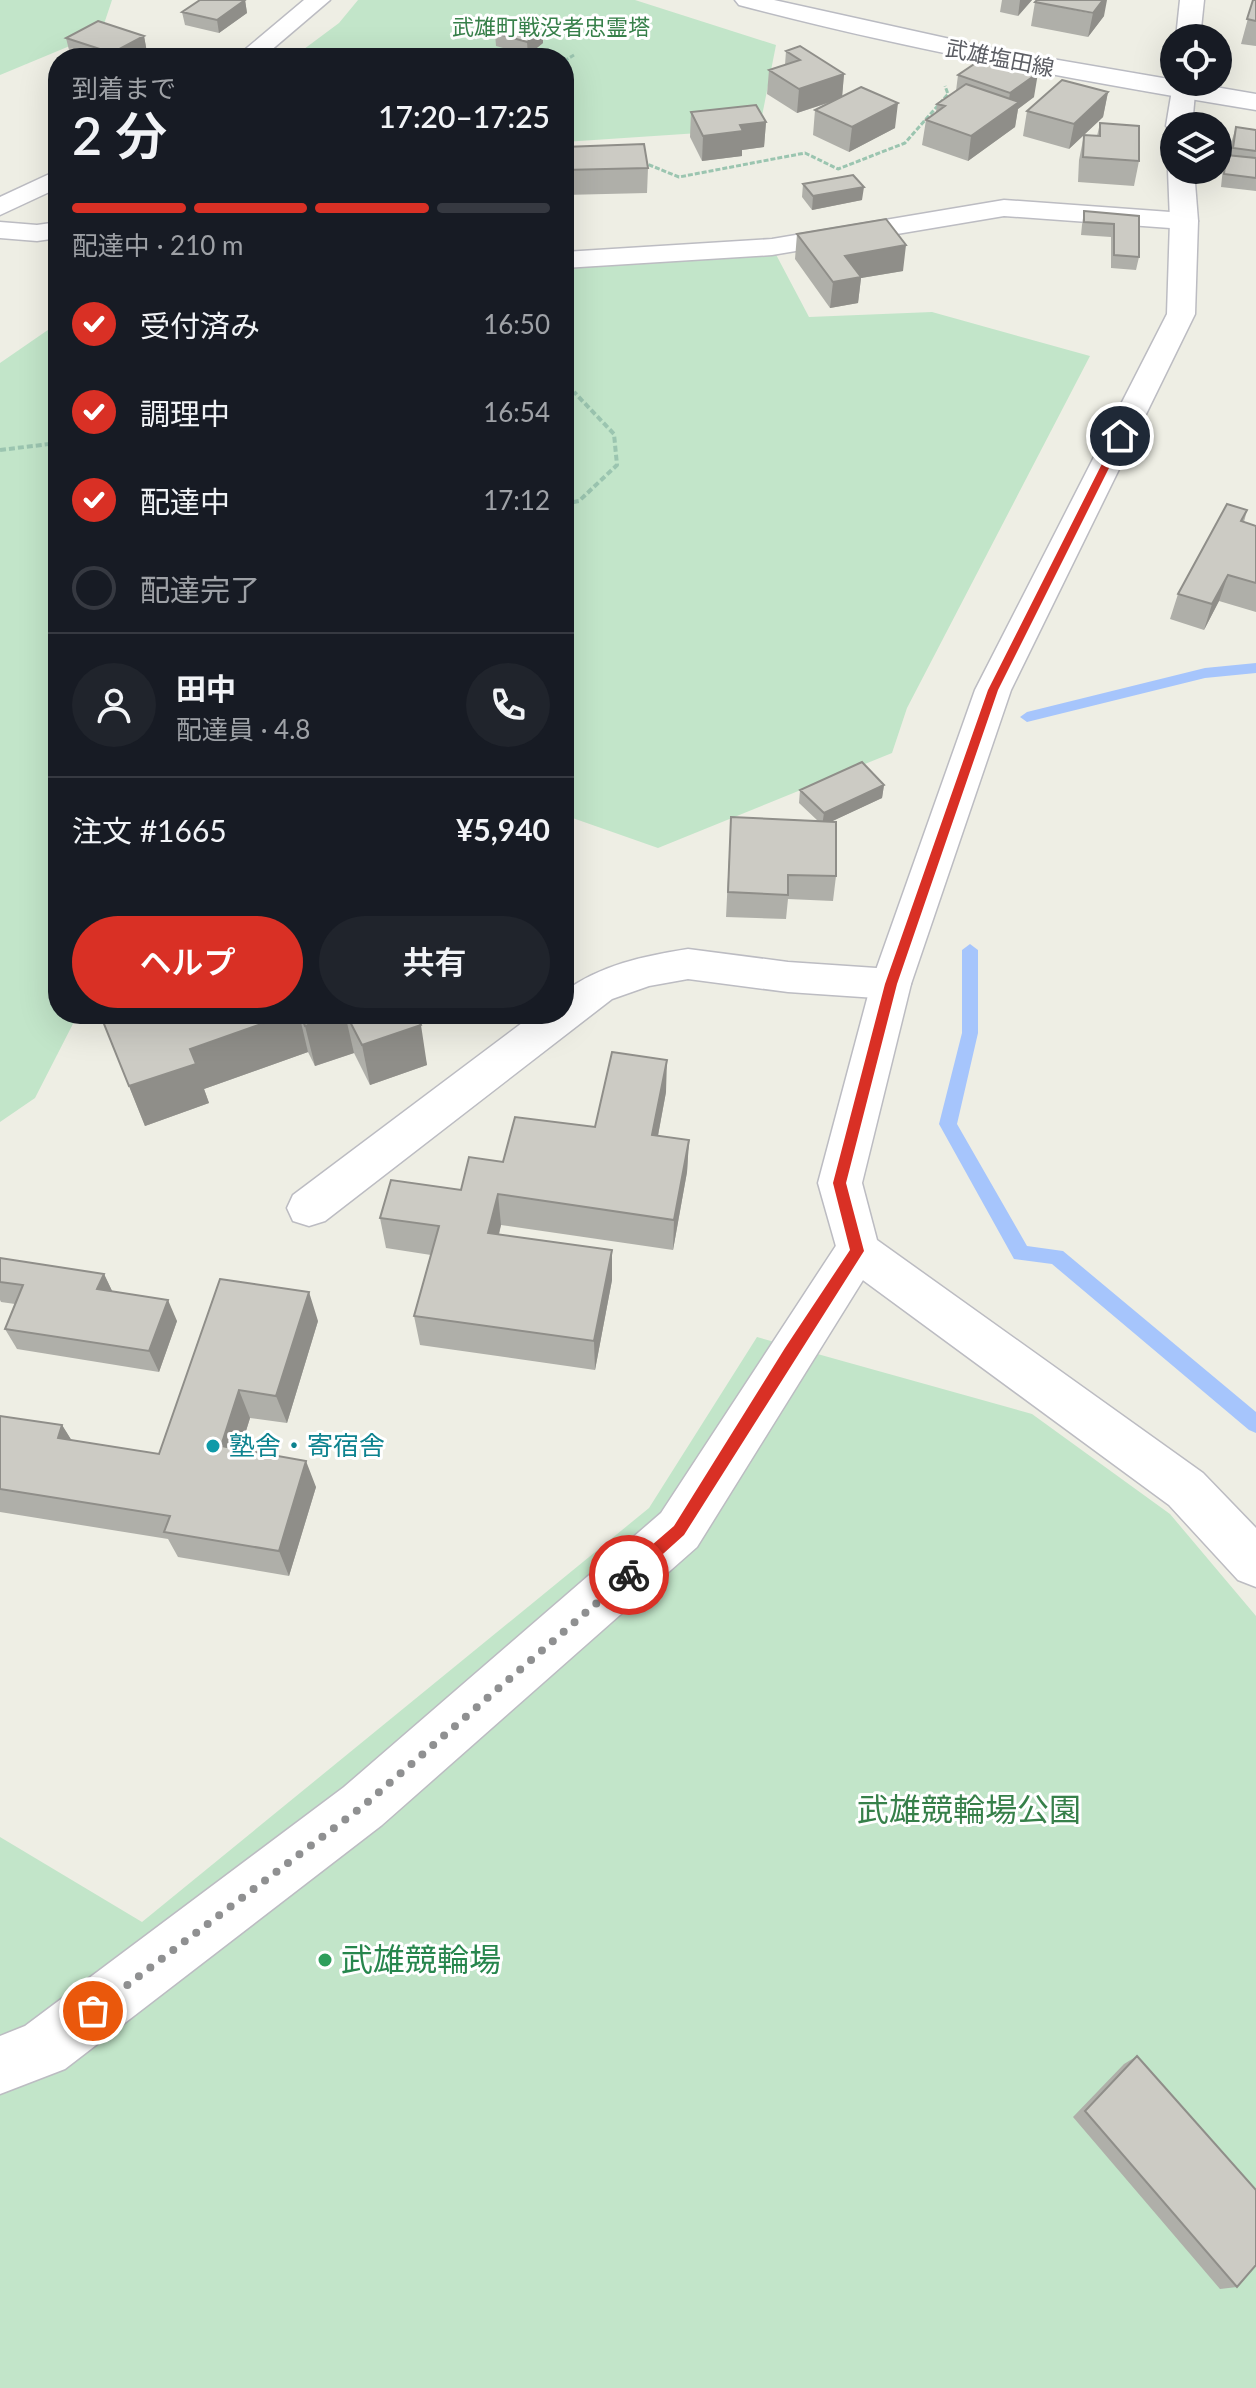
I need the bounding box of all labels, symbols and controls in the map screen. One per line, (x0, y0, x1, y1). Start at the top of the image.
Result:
park label: 武雄町戦没者忠霊塔 (452, 13, 650, 40)
map controls (1160, 24, 1232, 184)
button: locate (1160, 24, 1232, 96)
street label: 武雄塩田線 (944, 34, 1057, 81)
text: 到着まで (72, 72, 176, 104)
text: 17:20–17:25 (378, 98, 550, 134)
text: 2 分 (72, 104, 167, 166)
button: layers (1160, 112, 1232, 184)
text: 配達中 · 210 m (72, 229, 243, 261)
icon: check (72, 302, 116, 346)
text: 受付済み (140, 307, 260, 343)
text: 16:50 (483, 308, 550, 340)
icon: check (72, 390, 116, 434)
text: 調理中 (140, 395, 230, 431)
text: 16:54 (483, 396, 550, 428)
pin (1086, 402, 1154, 470)
icon: home (1098, 414, 1142, 458)
icon: check (72, 478, 116, 522)
text: 配達中 (140, 483, 230, 519)
text: 17:12 (483, 484, 550, 516)
text: 配達完了 (140, 571, 260, 607)
button: person (72, 663, 156, 747)
button: phone (466, 663, 550, 747)
text: 田中 (176, 670, 236, 706)
text: 配達員 · 4.8 (176, 713, 310, 745)
text: ¥5,940 (456, 811, 550, 847)
text: 注文 #1665 (72, 812, 227, 848)
button: ヘルプ (72, 916, 303, 1008)
button: 共有 (319, 916, 550, 1008)
place label: 塾舎・寄宿舎 (229, 1429, 385, 1461)
marker: 塾舎・寄宿舎 (204, 1437, 222, 1455)
courier (589, 1535, 669, 1615)
icon: bike (607, 1553, 651, 1597)
park label: 武雄競輪場公園 (857, 1789, 1081, 1828)
place label: 武雄競輪場 (341, 1939, 501, 1978)
marker: 武雄競輪場 (316, 1951, 334, 1969)
pin (59, 1977, 127, 2045)
icon: bag (71, 1989, 115, 2033)

